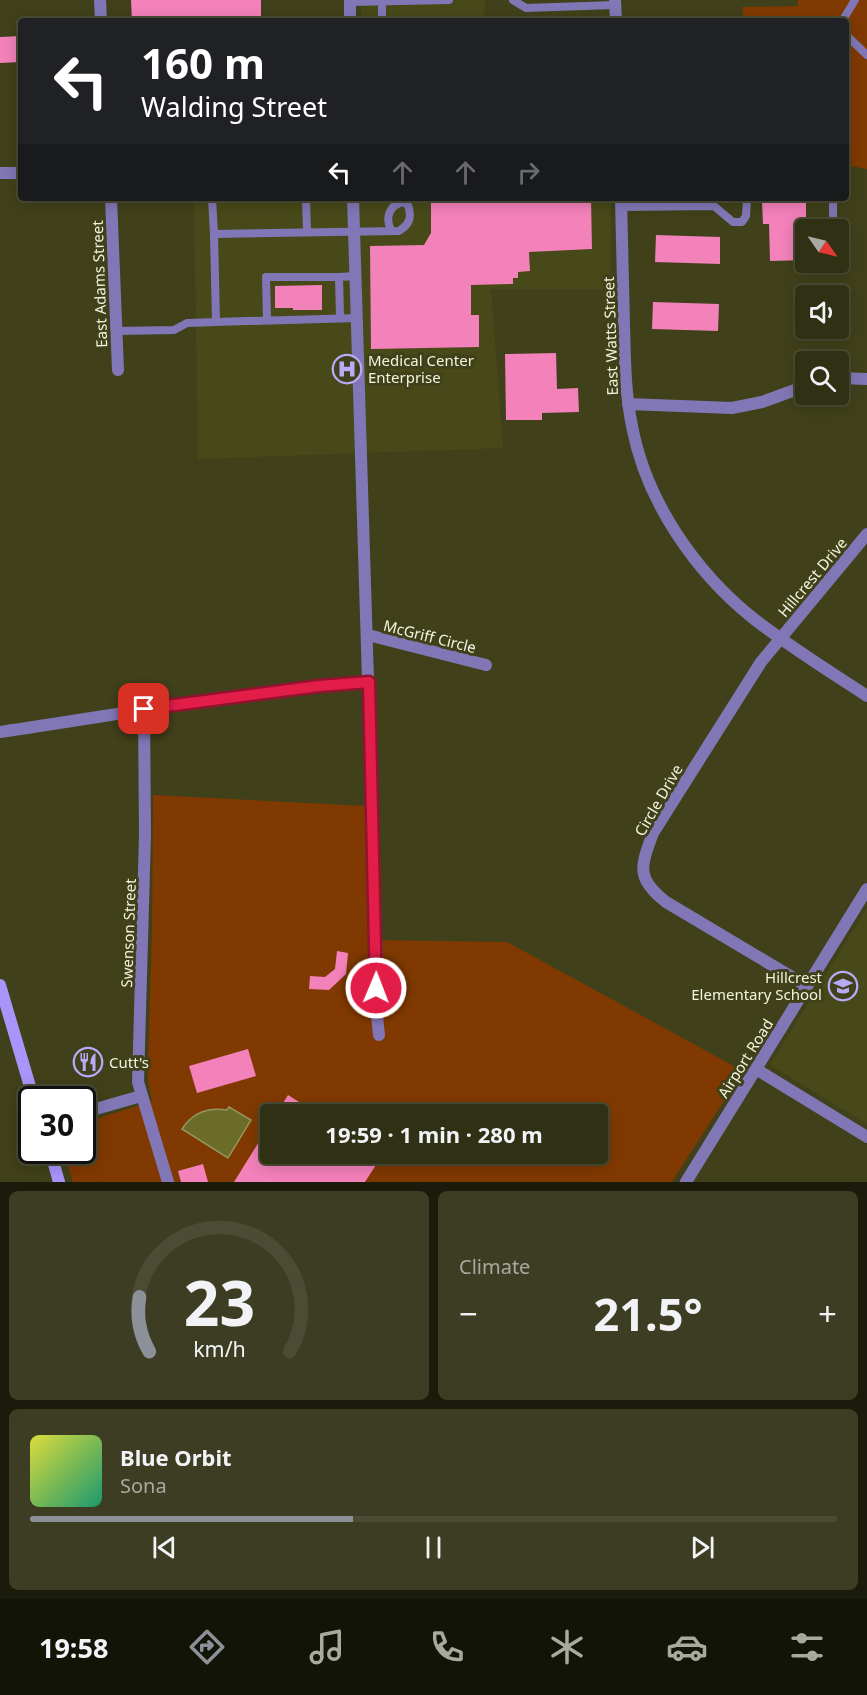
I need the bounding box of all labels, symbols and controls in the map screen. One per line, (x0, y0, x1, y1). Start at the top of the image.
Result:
text: 160 m (141, 34, 265, 91)
icon: left (42, 42, 120, 120)
text: Walding Street (141, 88, 327, 125)
icon: left (323, 156, 356, 189)
icon: ahead (386, 156, 419, 189)
icon: ahead (449, 156, 482, 189)
icon: right (512, 156, 545, 189)
street label: East Adams Street (87, 219, 111, 348)
north arrow (795, 219, 849, 273)
map controls (795, 219, 849, 405)
street label: East Watts Street (598, 276, 622, 396)
button: sound (795, 285, 849, 339)
place label: Medical Center Enterprise (368, 350, 474, 387)
button: search (795, 351, 849, 405)
hospital icon: Medical Center Enterprise (331, 353, 363, 385)
street label: Hillcrest Drive (773, 533, 851, 621)
street label: McGriff Circle (382, 615, 478, 657)
pin (118, 683, 169, 734)
icon: arrive (127, 692, 160, 725)
street label: Circle Drive (629, 760, 687, 840)
street label: Swenson Street (116, 878, 140, 988)
position arrow (344, 956, 408, 1020)
place label: Hillcrest Elementary School (691, 967, 823, 1004)
school or university icon: Hillcrest Elementary School (827, 970, 859, 1002)
street label: Airport Road (713, 1015, 777, 1101)
restaurant icon: Cutt's (72, 1046, 104, 1078)
place label: Cutt's (109, 1052, 149, 1072)
speed limit sign: 30 (18, 1086, 96, 1164)
text: 19:59 · 1 min · 280 m (325, 1119, 543, 1149)
text: Climate (459, 1253, 530, 1280)
text: 23 (183, 1259, 255, 1344)
text: 21.5° (594, 1283, 702, 1344)
text: − (459, 1291, 478, 1336)
text: + (818, 1291, 837, 1336)
text: km/h (193, 1335, 245, 1364)
text: Blue Orbit (120, 1442, 232, 1472)
text: Sona (120, 1472, 167, 1499)
icon: previous (148, 1531, 181, 1564)
icon: pause (417, 1531, 450, 1564)
icon: next (686, 1531, 719, 1564)
icon: directions (186, 1626, 228, 1668)
icon: music (306, 1626, 348, 1668)
icon: phone (426, 1626, 468, 1668)
icon: climate (546, 1626, 588, 1668)
icon: car (666, 1626, 708, 1668)
icon: filters (786, 1626, 828, 1668)
text: 19:58 (39, 1629, 108, 1666)

